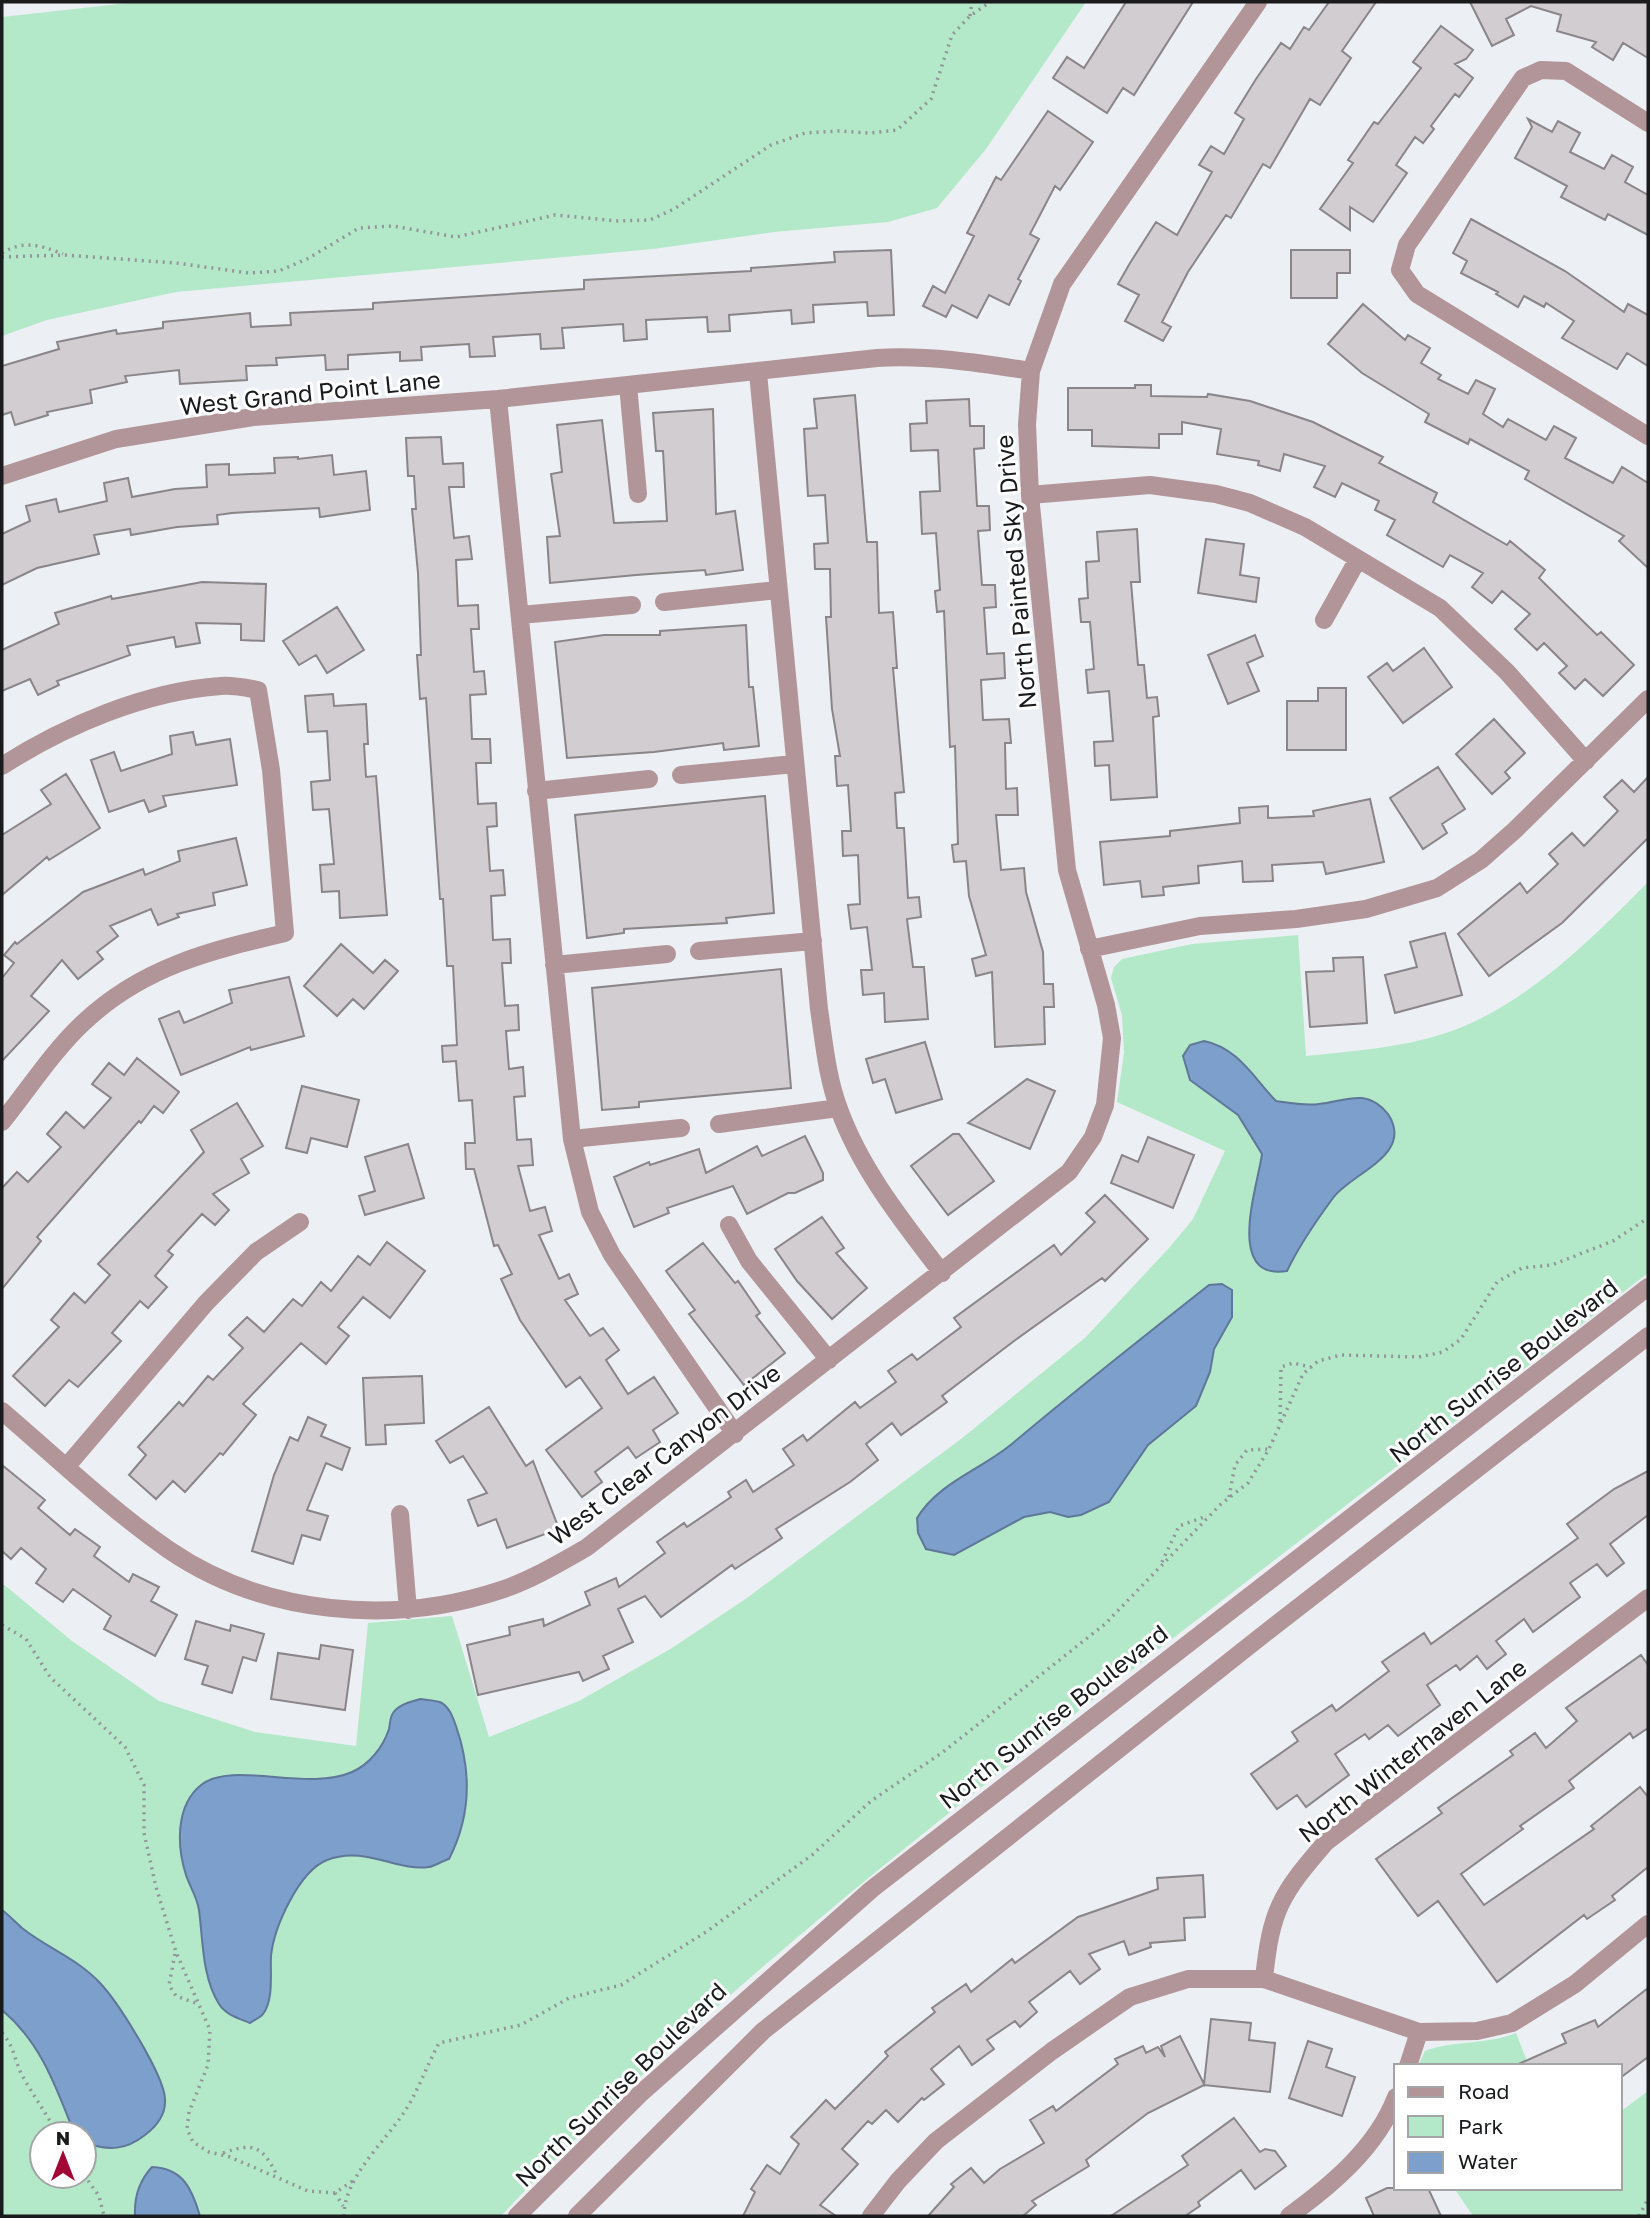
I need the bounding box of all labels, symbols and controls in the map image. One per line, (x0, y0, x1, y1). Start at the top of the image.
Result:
street label: West Grand Point Lane (178, 364, 442, 420)
street label: North Painted Sky Drive (989, 434, 1041, 710)
street label: North Sunrise Boulevard (1383, 1272, 1623, 1468)
street label: West Clear Canyon Drive (542, 1357, 786, 1551)
street label: North Sunrise Boulevard (933, 1618, 1173, 1814)
street label: North Winterhaven Lane (1292, 1652, 1532, 1848)
street label: North Sunrise Boulevard (509, 1976, 731, 2192)
legend (1394, 2064, 1622, 2190)
text: Road (1458, 2078, 1509, 2104)
text: Park (1458, 2113, 1504, 2139)
north arrow (28, 2120, 98, 2190)
text: N (56, 2126, 70, 2149)
text: Water (1458, 2148, 1518, 2174)

